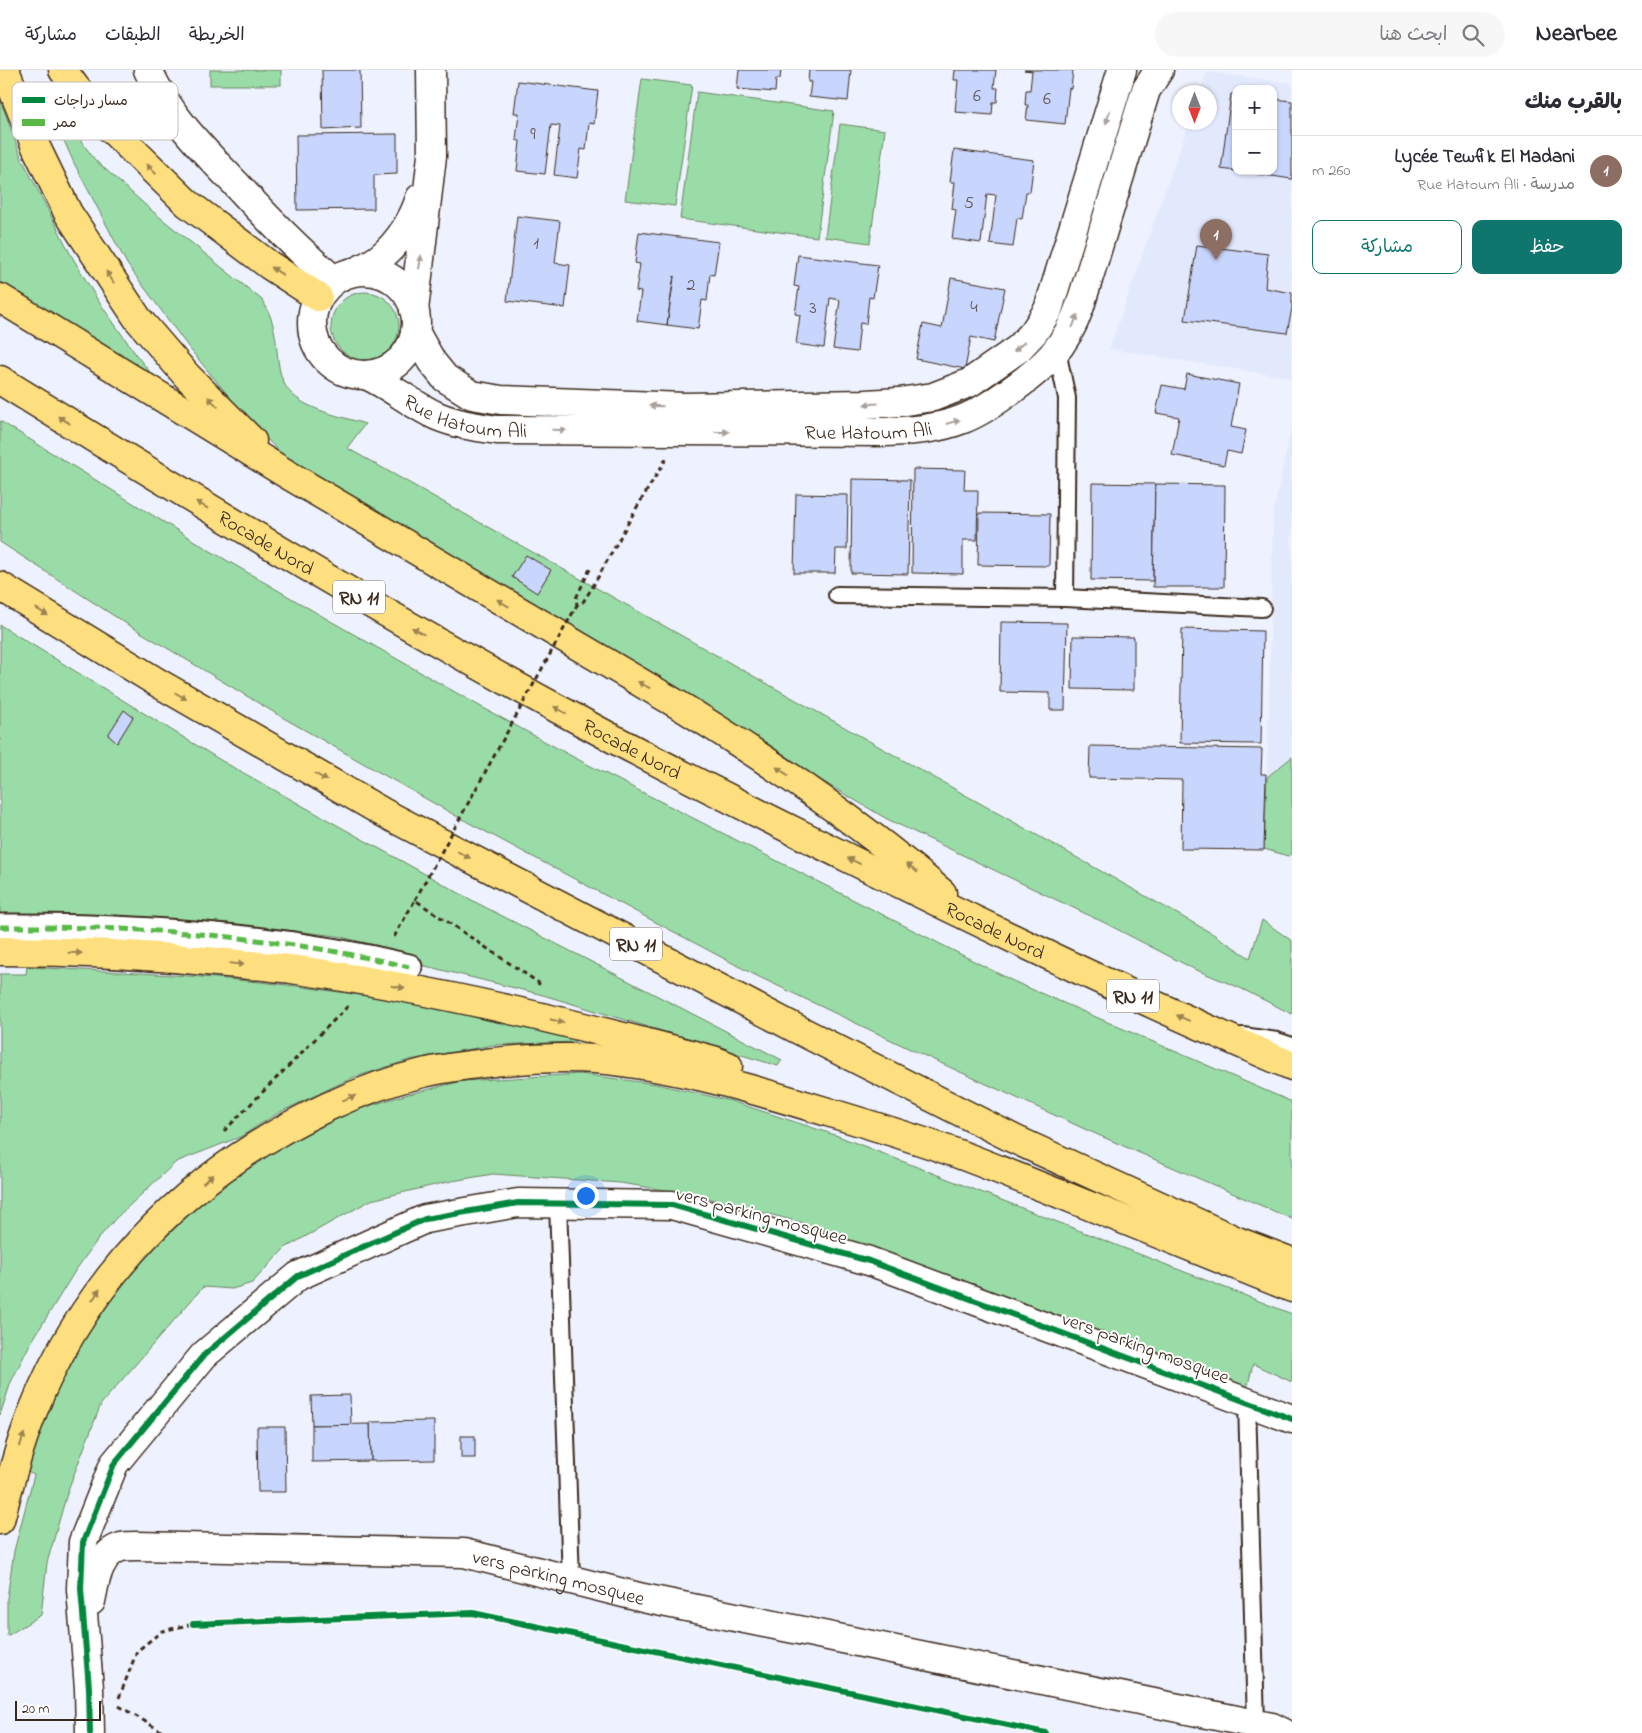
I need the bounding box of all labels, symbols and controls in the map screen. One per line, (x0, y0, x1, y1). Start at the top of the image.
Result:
search box (1155, 12, 1505, 57)
text: Nearbee (1535, 17, 1617, 52)
icon: search (1459, 21, 1487, 49)
text: ابحث هنا (1379, 22, 1447, 49)
text: مشاركة (25, 23, 77, 49)
text: الطبقات (105, 23, 161, 49)
text: الخريطة (189, 23, 245, 49)
legend (12, 82, 178, 140)
house number: 6 (973, 84, 981, 110)
north arrow (1172, 85, 1217, 130)
map controls (1232, 85, 1277, 175)
button: + (1232, 85, 1277, 130)
house number: 6 (1043, 87, 1051, 113)
text: بالقرب منك (1525, 88, 1622, 118)
text: مسار دراجات (54, 91, 128, 112)
one-way arrow (1103, 109, 1111, 124)
text: ممر (53, 113, 77, 134)
house number: 9 (530, 122, 536, 148)
button: − (1232, 130, 1277, 175)
text: Lycée Tewfik El Madani (1394, 144, 1575, 171)
text: 260 m (1312, 159, 1350, 183)
text: 1 (1603, 159, 1609, 183)
one-way arrow (145, 163, 157, 175)
text: مدرسة · Rue Hatoum Ali (1417, 173, 1575, 197)
house number: 5 (964, 191, 974, 217)
pin: 1 (1200, 219, 1232, 260)
button: مشاركة (1312, 220, 1462, 274)
button: حفظ (1472, 220, 1622, 274)
house number: 1 (533, 231, 539, 257)
one-way arrow (416, 254, 424, 270)
one-way arrow (270, 266, 284, 276)
one-way arrow (105, 270, 115, 284)
house number: 2 (687, 273, 696, 299)
house number: 4 (970, 295, 978, 321)
house number: 3 (809, 296, 817, 322)
one-way arrow (1071, 313, 1079, 328)
one-way arrow (1013, 341, 1025, 353)
street label: Rue Hatoum Ali (397, 388, 527, 448)
one-way arrow (207, 396, 219, 408)
one-way arrow (863, 400, 879, 408)
one-way arrow (648, 402, 664, 410)
one-way arrow (57, 415, 70, 424)
street label: Rue Hatoum Ali (804, 416, 934, 449)
one-way arrow (946, 418, 961, 426)
one-way arrow (552, 427, 568, 435)
one-way arrow (714, 428, 730, 436)
one-way arrow (196, 500, 209, 509)
street label: Rocade Nord (211, 504, 319, 584)
road number: RN 11 (333, 581, 385, 614)
one-way arrow (497, 598, 510, 607)
one-way arrow (35, 607, 48, 616)
one-way arrow (411, 627, 425, 635)
one-way arrow (636, 681, 651, 689)
one-way arrow (174, 691, 187, 700)
one-way arrow (553, 706, 567, 714)
street label: Rocade Nord (577, 713, 685, 789)
one-way arrow (775, 766, 788, 775)
one-way arrow (315, 773, 328, 782)
one-way arrow (458, 850, 471, 859)
one-way arrow (847, 857, 861, 865)
one-way arrow (906, 862, 919, 873)
street label: Rocade Nord (939, 896, 1049, 969)
road number: RN 11 (610, 928, 662, 961)
one-way arrow (68, 949, 84, 957)
one-way arrow (230, 960, 246, 968)
road number: RN 11 (1107, 979, 1159, 1012)
one-way arrow (391, 983, 407, 991)
one-way arrow (1176, 1014, 1190, 1022)
one-way arrow (549, 1017, 565, 1025)
one-way arrow (342, 1094, 356, 1102)
one-way arrow (201, 1173, 214, 1184)
street label: vers parking mosquee (672, 1181, 850, 1255)
your location (573, 1183, 599, 1209)
one-way arrow (91, 1289, 101, 1302)
street label: vers parking mosquee (1057, 1306, 1233, 1394)
one-way arrow (19, 1432, 27, 1447)
street label: vers parking mosquee (469, 1544, 647, 1615)
scale bar (15, 1698, 101, 1721)
text: 20 m (22, 1699, 49, 1720)

